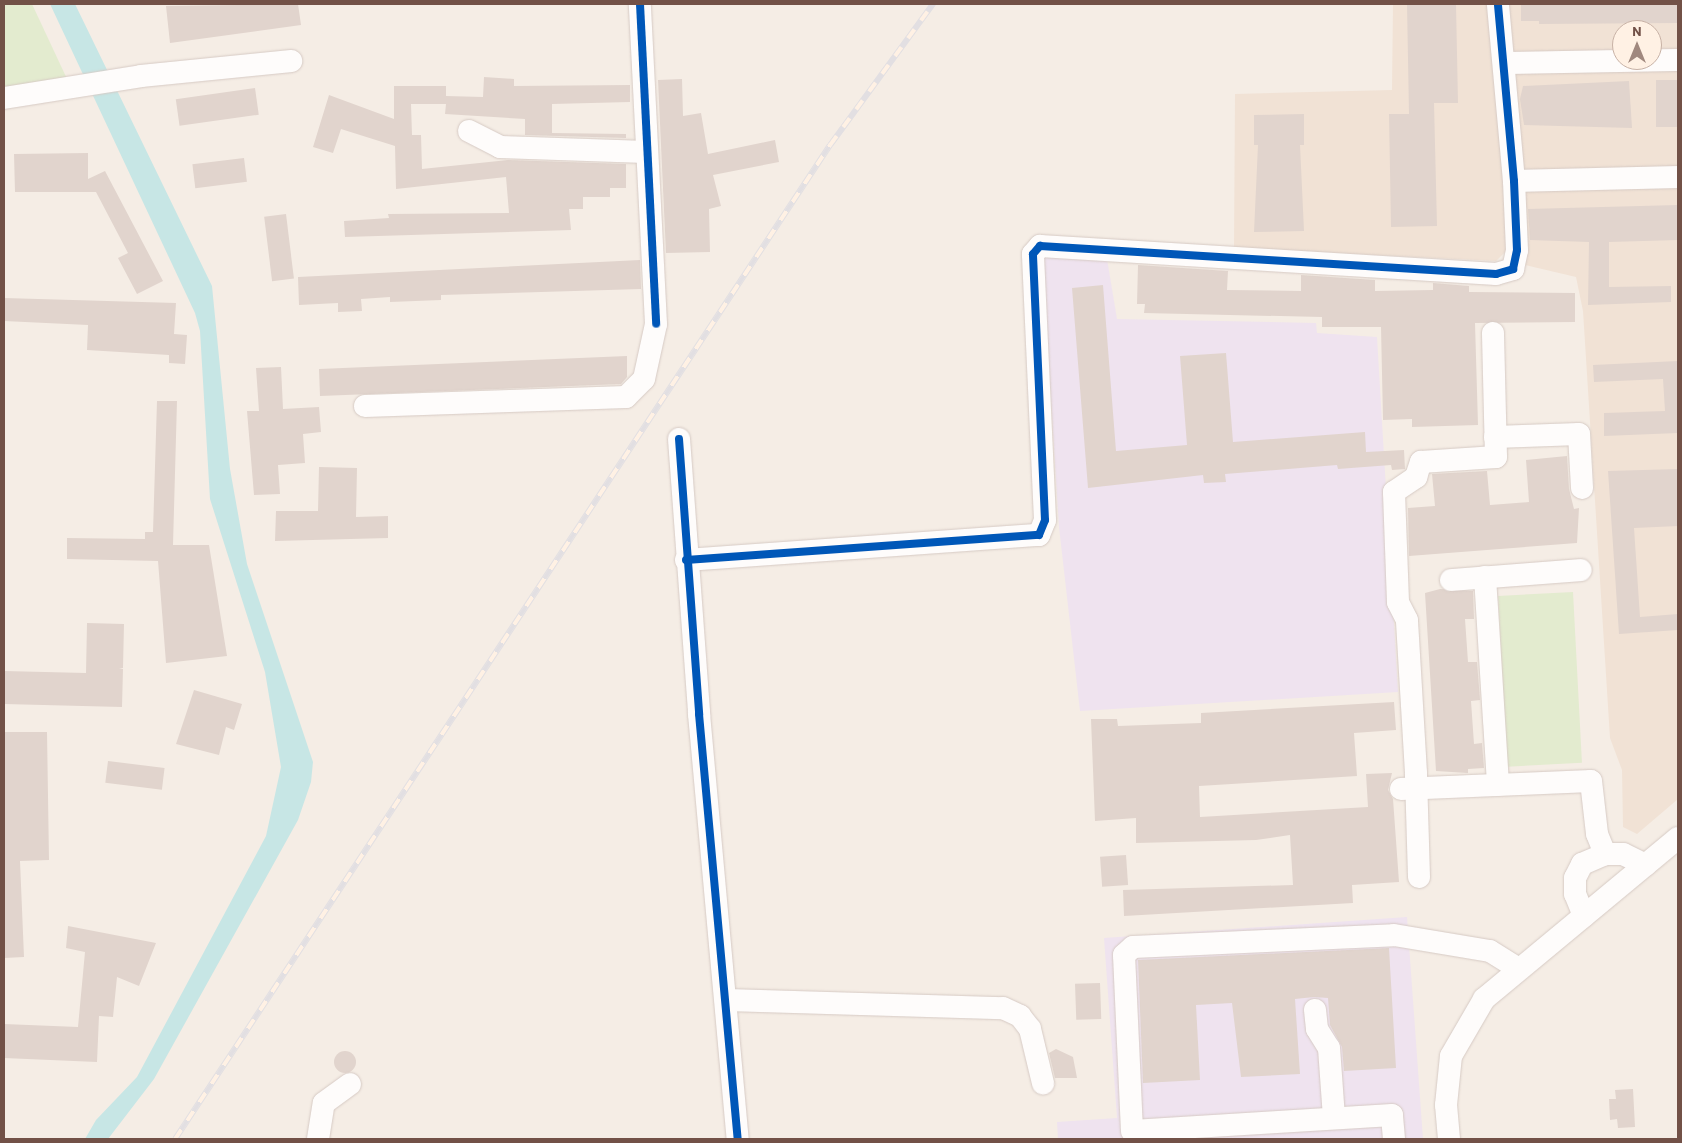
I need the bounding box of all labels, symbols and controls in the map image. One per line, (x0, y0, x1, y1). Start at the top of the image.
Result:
north arrow (1612, 20, 1662, 70)
text: N (1632, 22, 1642, 39)

